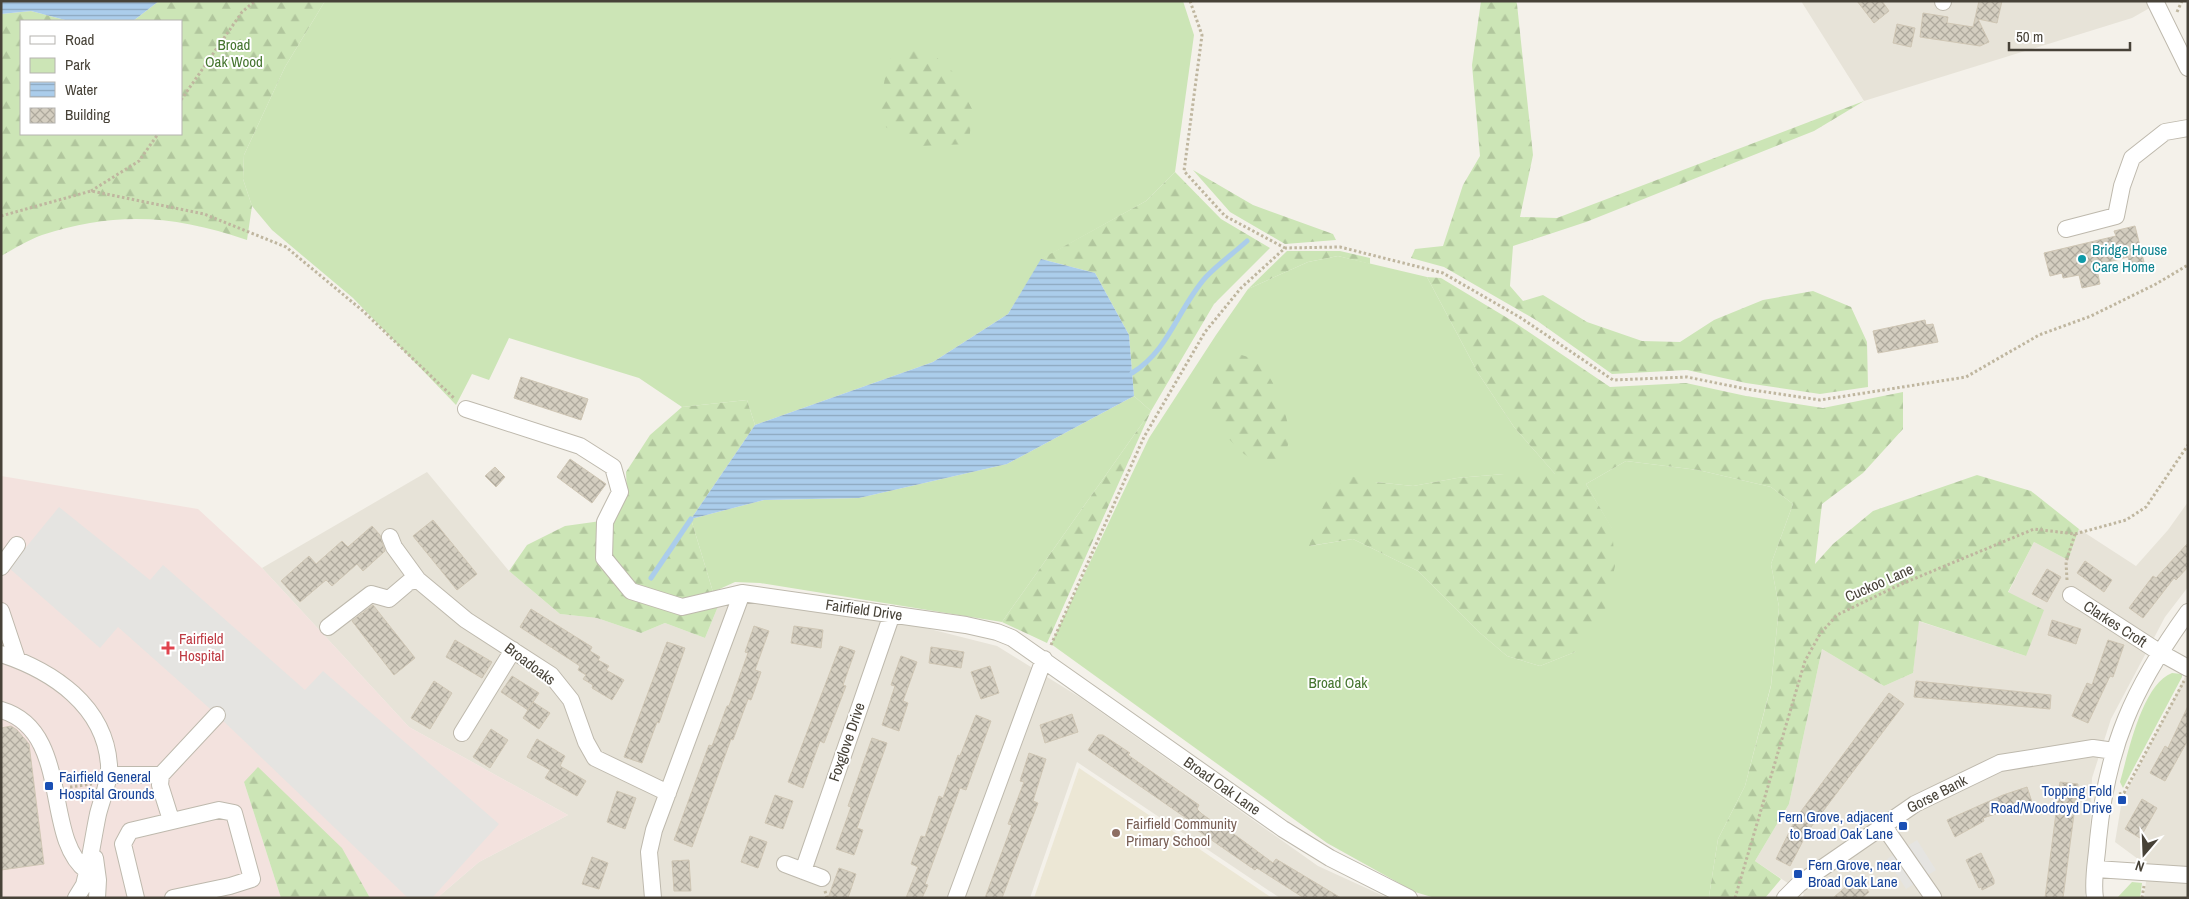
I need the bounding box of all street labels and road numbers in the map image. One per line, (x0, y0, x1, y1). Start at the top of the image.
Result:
street label: Cuckoo Lane (1841, 558, 1916, 607)
street label: Fairfield Drive (824, 594, 904, 625)
street label: Clarkes Croft (2079, 595, 2152, 652)
street label: Broadoaks (500, 638, 560, 690)
street label: Foxglove Drive (823, 699, 870, 784)
street label: Broad Oak Lane (1180, 751, 1265, 820)
street label: Gorse Bank (1903, 769, 1971, 818)

